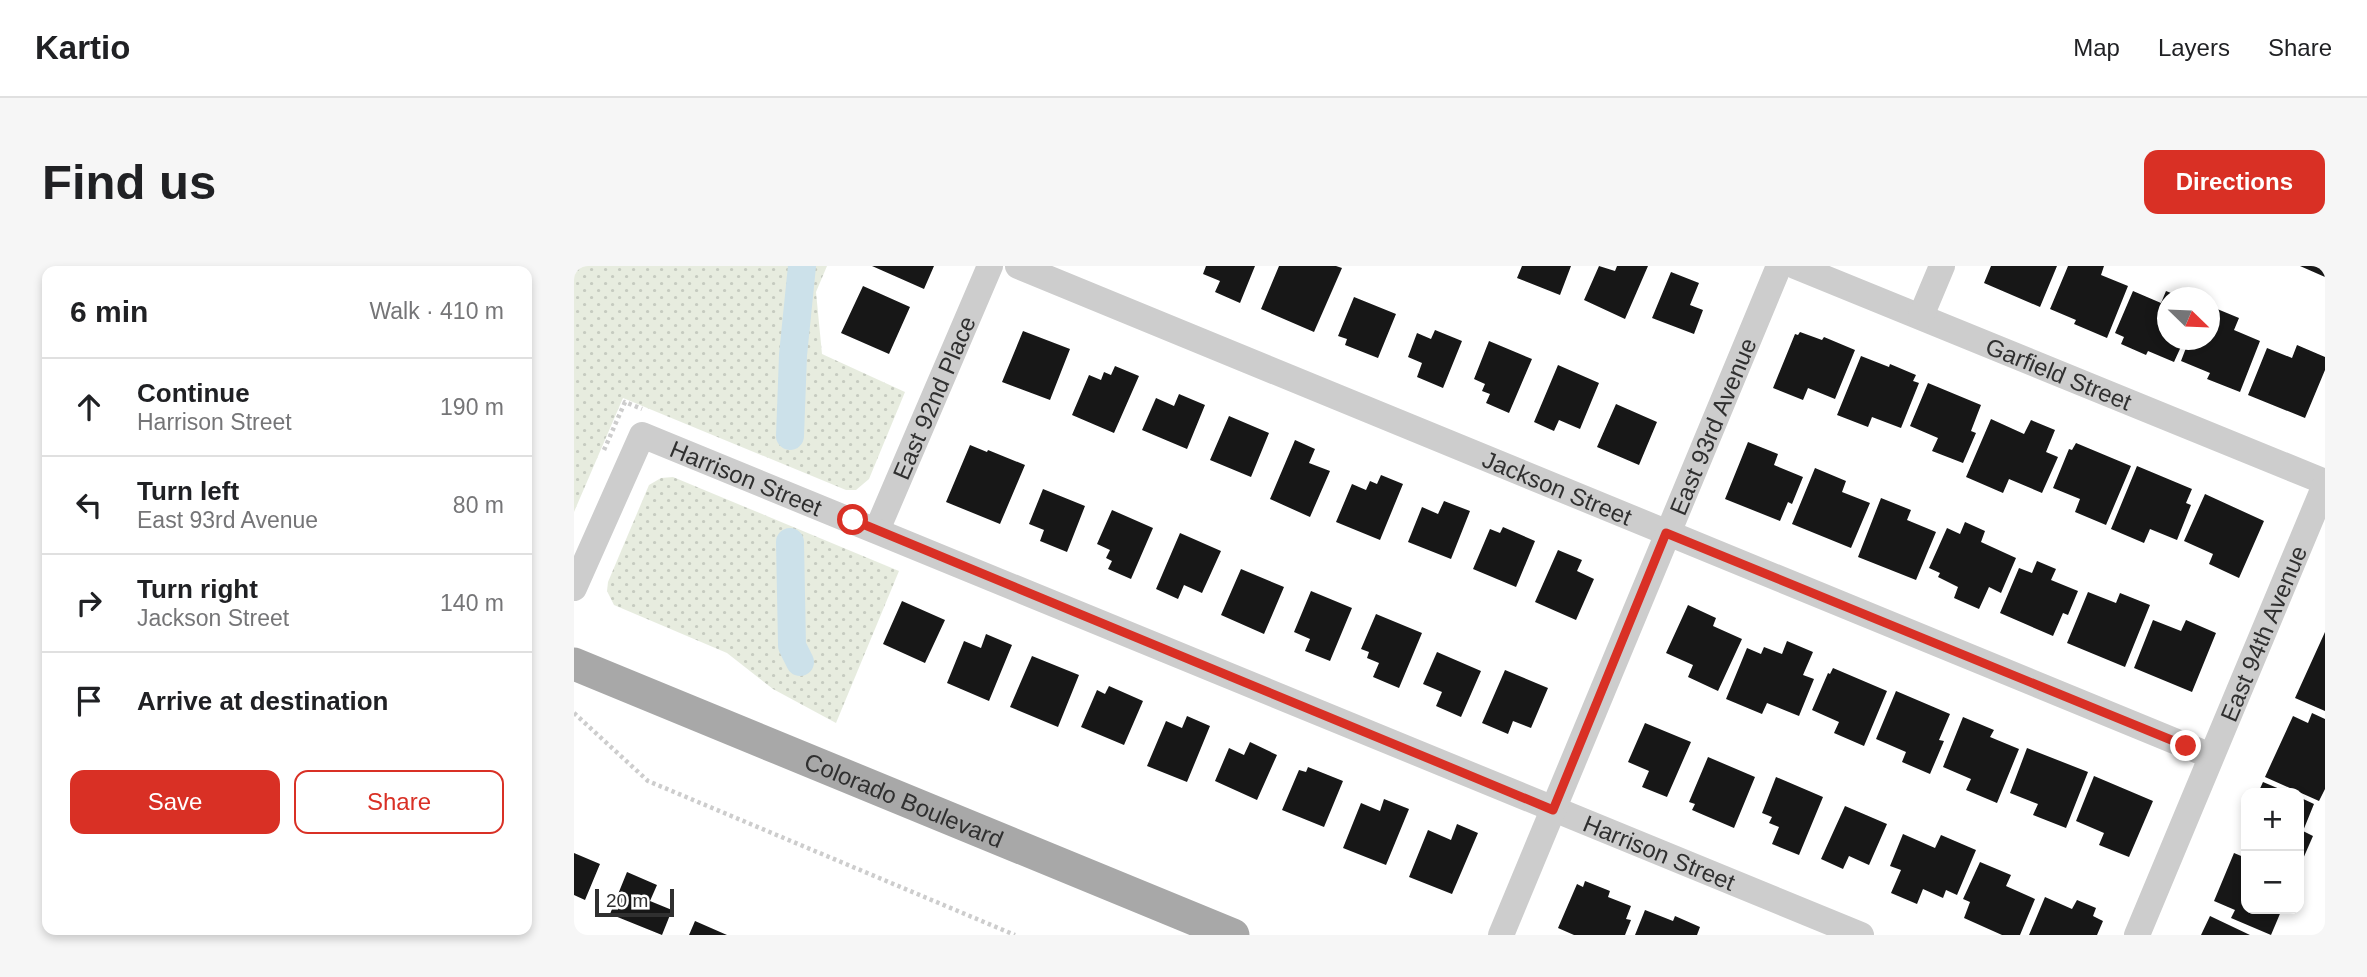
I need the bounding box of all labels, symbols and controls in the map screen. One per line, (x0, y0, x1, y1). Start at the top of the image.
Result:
text: Kartio (35, 29, 130, 66)
text: Map (2073, 34, 2120, 61)
text: Layers (2158, 34, 2230, 61)
text: Share (2268, 34, 2332, 61)
button: Directions (2144, 150, 2325, 214)
text: Find us (42, 155, 216, 209)
north arrow (2157, 287, 2220, 350)
text: 6 min (70, 295, 148, 328)
text: Walk · 410 m (369, 298, 504, 324)
street label: East 92nd Place (887, 312, 980, 483)
street label: Garfield Street (1982, 332, 2136, 415)
street label: East 93rd Avenue (1664, 334, 1761, 519)
text: Continue (137, 378, 250, 408)
icon: ahead (70, 388, 108, 426)
text: 190 m (440, 394, 504, 420)
text: Harrison Street (137, 409, 292, 435)
street label: Harrison Street (666, 435, 826, 521)
street label: Jackson Street (1479, 445, 1636, 530)
text: Turn left (137, 476, 239, 506)
icon: left (70, 486, 108, 524)
text: 80 m (453, 492, 504, 518)
route start (837, 504, 868, 535)
text: East 93rd Avenue (137, 507, 318, 533)
street label: East 94th Avenue (2214, 541, 2312, 725)
text: Turn right (137, 574, 258, 604)
icon: right (70, 584, 108, 622)
text: 140 m (440, 590, 504, 616)
text: Jackson Street (137, 605, 289, 631)
icon: arrive (70, 682, 108, 720)
text: Arrive at destination (137, 686, 388, 716)
route end (2170, 730, 2201, 761)
street label: Colorado Boulevard (801, 747, 1007, 853)
button: Save (70, 770, 280, 834)
button: Share (294, 770, 504, 834)
map controls (2241, 788, 2304, 914)
button: + (2241, 788, 2304, 851)
street label: Harrison Street (1579, 809, 1739, 896)
button: − (2241, 851, 2304, 914)
scale bar (595, 886, 674, 918)
text: 20 m (606, 890, 648, 911)

